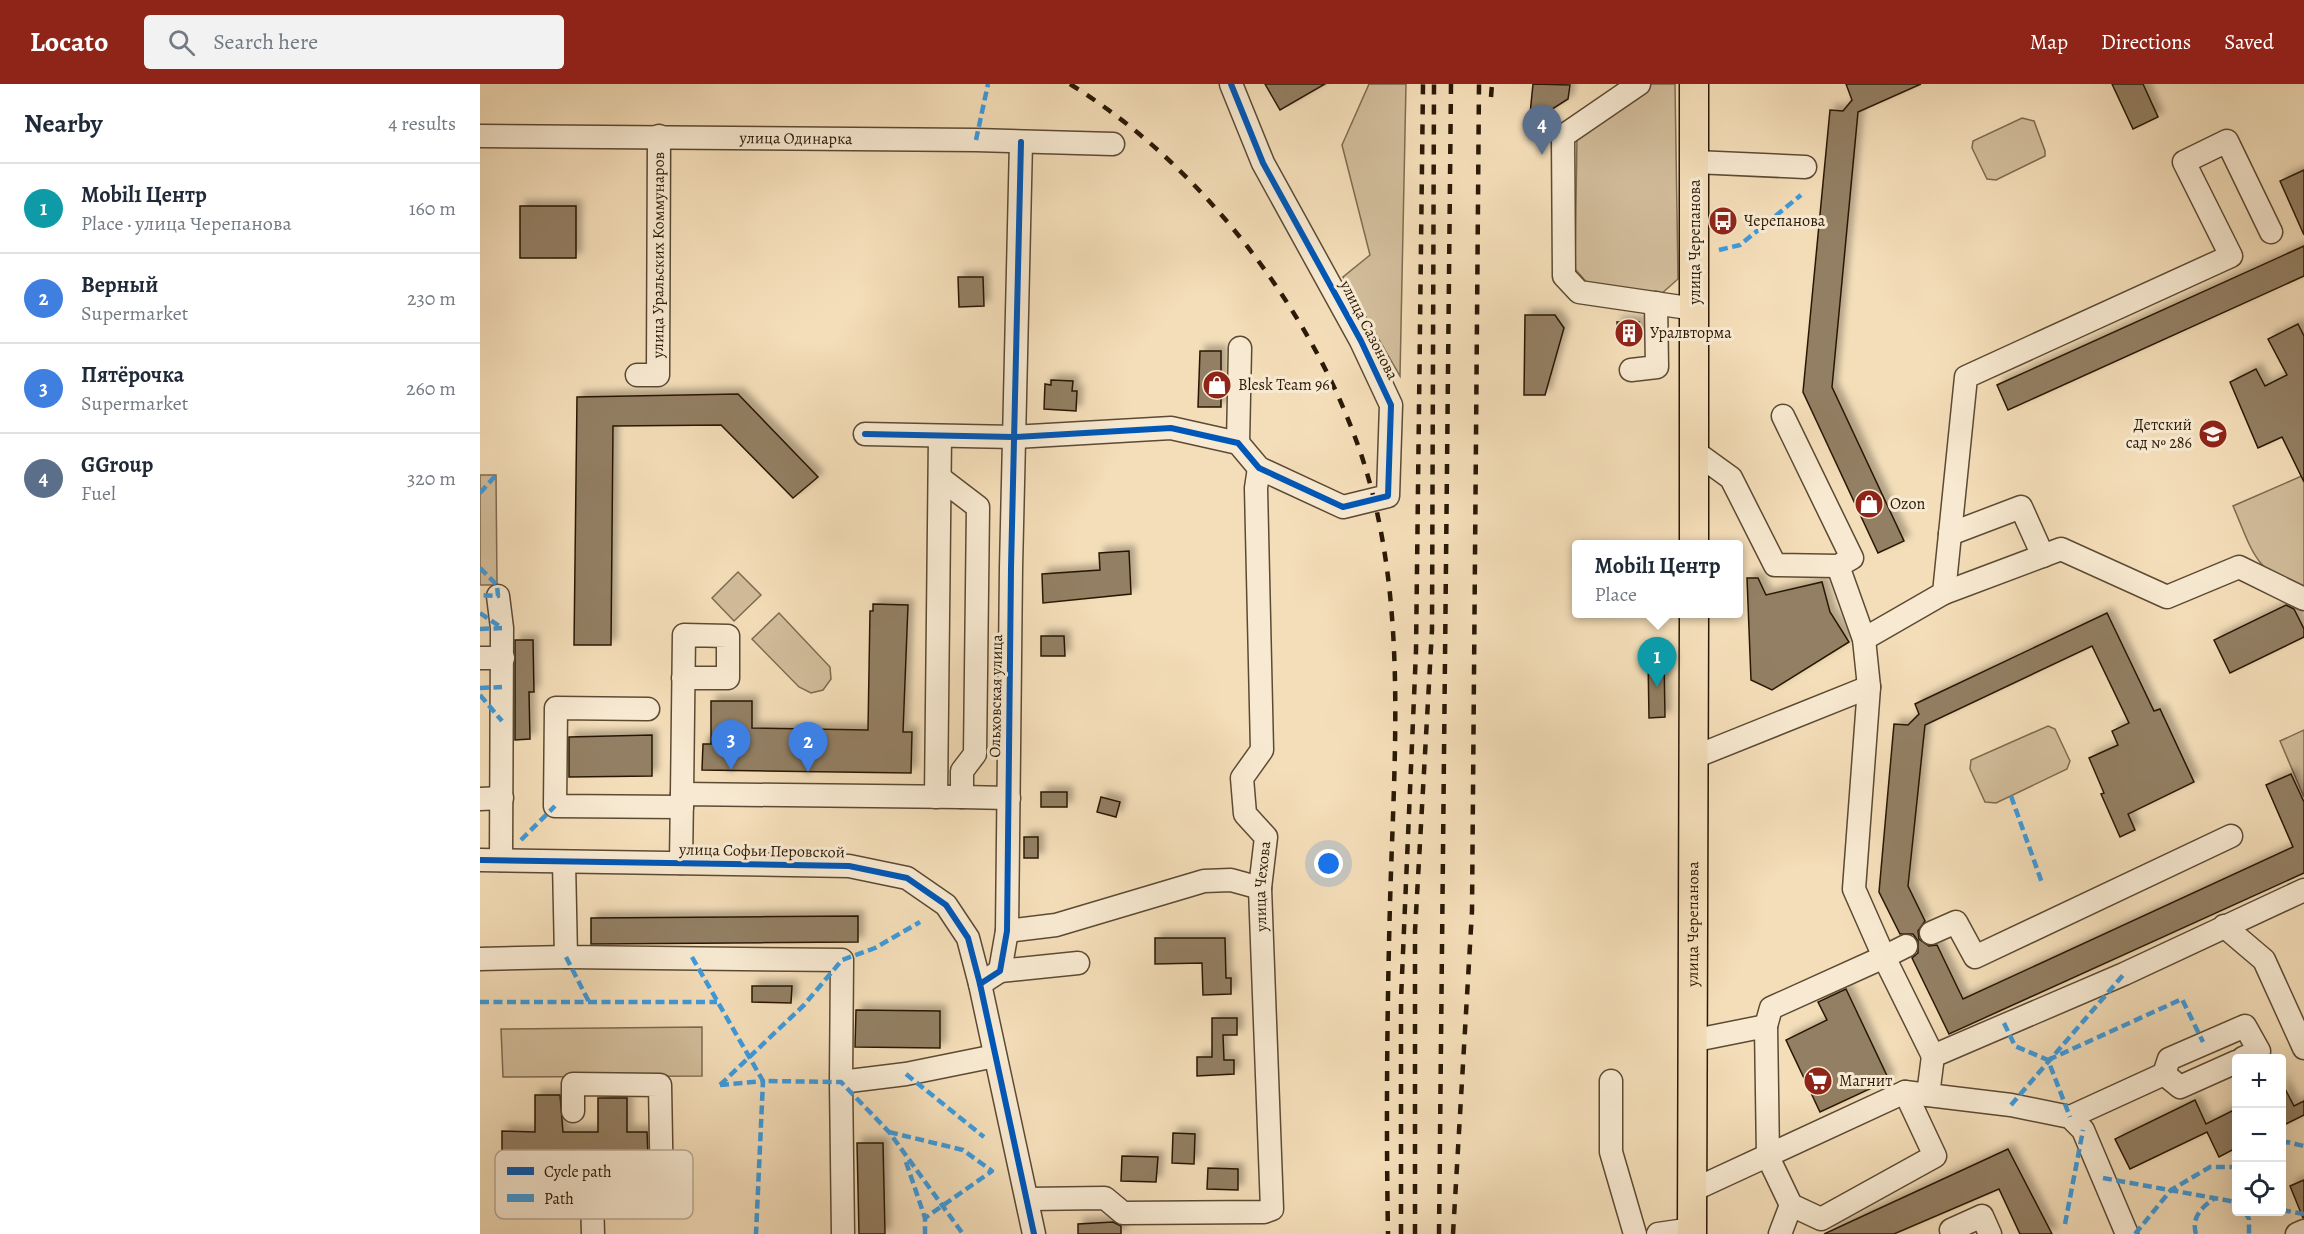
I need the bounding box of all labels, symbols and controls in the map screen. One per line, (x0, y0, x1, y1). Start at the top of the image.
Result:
search box (144, 15, 564, 69)
text: Locato (30, 23, 108, 61)
icon: search (165, 26, 198, 59)
text: Search here (213, 27, 318, 57)
text: Map (2030, 28, 2068, 56)
text: Directions (2101, 28, 2191, 56)
text: Saved (2224, 28, 2274, 56)
text: Nearby (24, 106, 103, 141)
pin: 4 (1522, 106, 1562, 155)
text: 4 results (388, 110, 456, 137)
street label: улица Одинарка (738, 127, 853, 150)
street label: улица Уральских Коммунаров (647, 152, 670, 359)
street label: улица Черепанова (1684, 179, 1706, 306)
text: Mobil1 Центр (81, 180, 207, 210)
text: 1 (40, 195, 47, 222)
text: 160 m (409, 195, 456, 222)
bus stop icon: Черепанова (1707, 205, 1739, 237)
text: Place · улица Черепанова (81, 210, 292, 237)
place label: Черепанова (1744, 210, 1826, 232)
text: Верный (81, 270, 158, 300)
street label: улица Сазонова (1334, 276, 1404, 384)
text: 2 (39, 285, 48, 312)
text: 230 m (407, 285, 456, 312)
text: Supermarket (81, 300, 188, 327)
building icon: Уралвторма (1613, 317, 1645, 349)
place label: Уралвторма (1650, 322, 1732, 344)
text: Пятёрочка (81, 360, 184, 390)
shop icon: Blesk Team 96 (1201, 369, 1233, 401)
place label: Blesk Team 96 (1238, 374, 1330, 396)
text: 3 (39, 375, 48, 402)
text: 260 m (406, 375, 456, 402)
text: Supermarket (81, 390, 188, 417)
place label: Детский сад № 286 (2126, 414, 2192, 454)
school or university icon: Детский сад № 286 (2197, 418, 2229, 450)
text: GGroup (81, 450, 153, 480)
text: 4 (39, 465, 48, 492)
text: 320 m (407, 465, 456, 492)
text: Fuel (81, 480, 116, 507)
shop icon: Ozon (1853, 488, 1885, 520)
place label: Ozon (1890, 493, 1925, 515)
popup (1572, 540, 1743, 618)
text: Mobil1 Центр (1595, 551, 1720, 581)
text: Place (1595, 581, 1637, 608)
street label: Ольховская улица (984, 634, 1008, 758)
pin: 1 (1638, 638, 1676, 687)
pin: 3 (712, 720, 750, 770)
pin: 2 (788, 722, 828, 772)
street label: улица Софьи Перовской (678, 839, 845, 863)
street label: улица Чехова (1249, 839, 1277, 933)
your location (1314, 849, 1343, 878)
street label: улица Черепанова (1682, 861, 1704, 988)
map controls (2232, 1054, 2286, 1216)
button: + (2232, 1054, 2286, 1108)
supermarket icon: Магнит (1802, 1065, 1834, 1097)
place label: Магнит (1839, 1070, 1892, 1092)
button: − (2232, 1108, 2286, 1162)
legend (495, 1150, 693, 1219)
text: Cycle path (544, 1161, 612, 1183)
button: locate (2232, 1162, 2286, 1216)
text: Path (544, 1188, 574, 1210)

